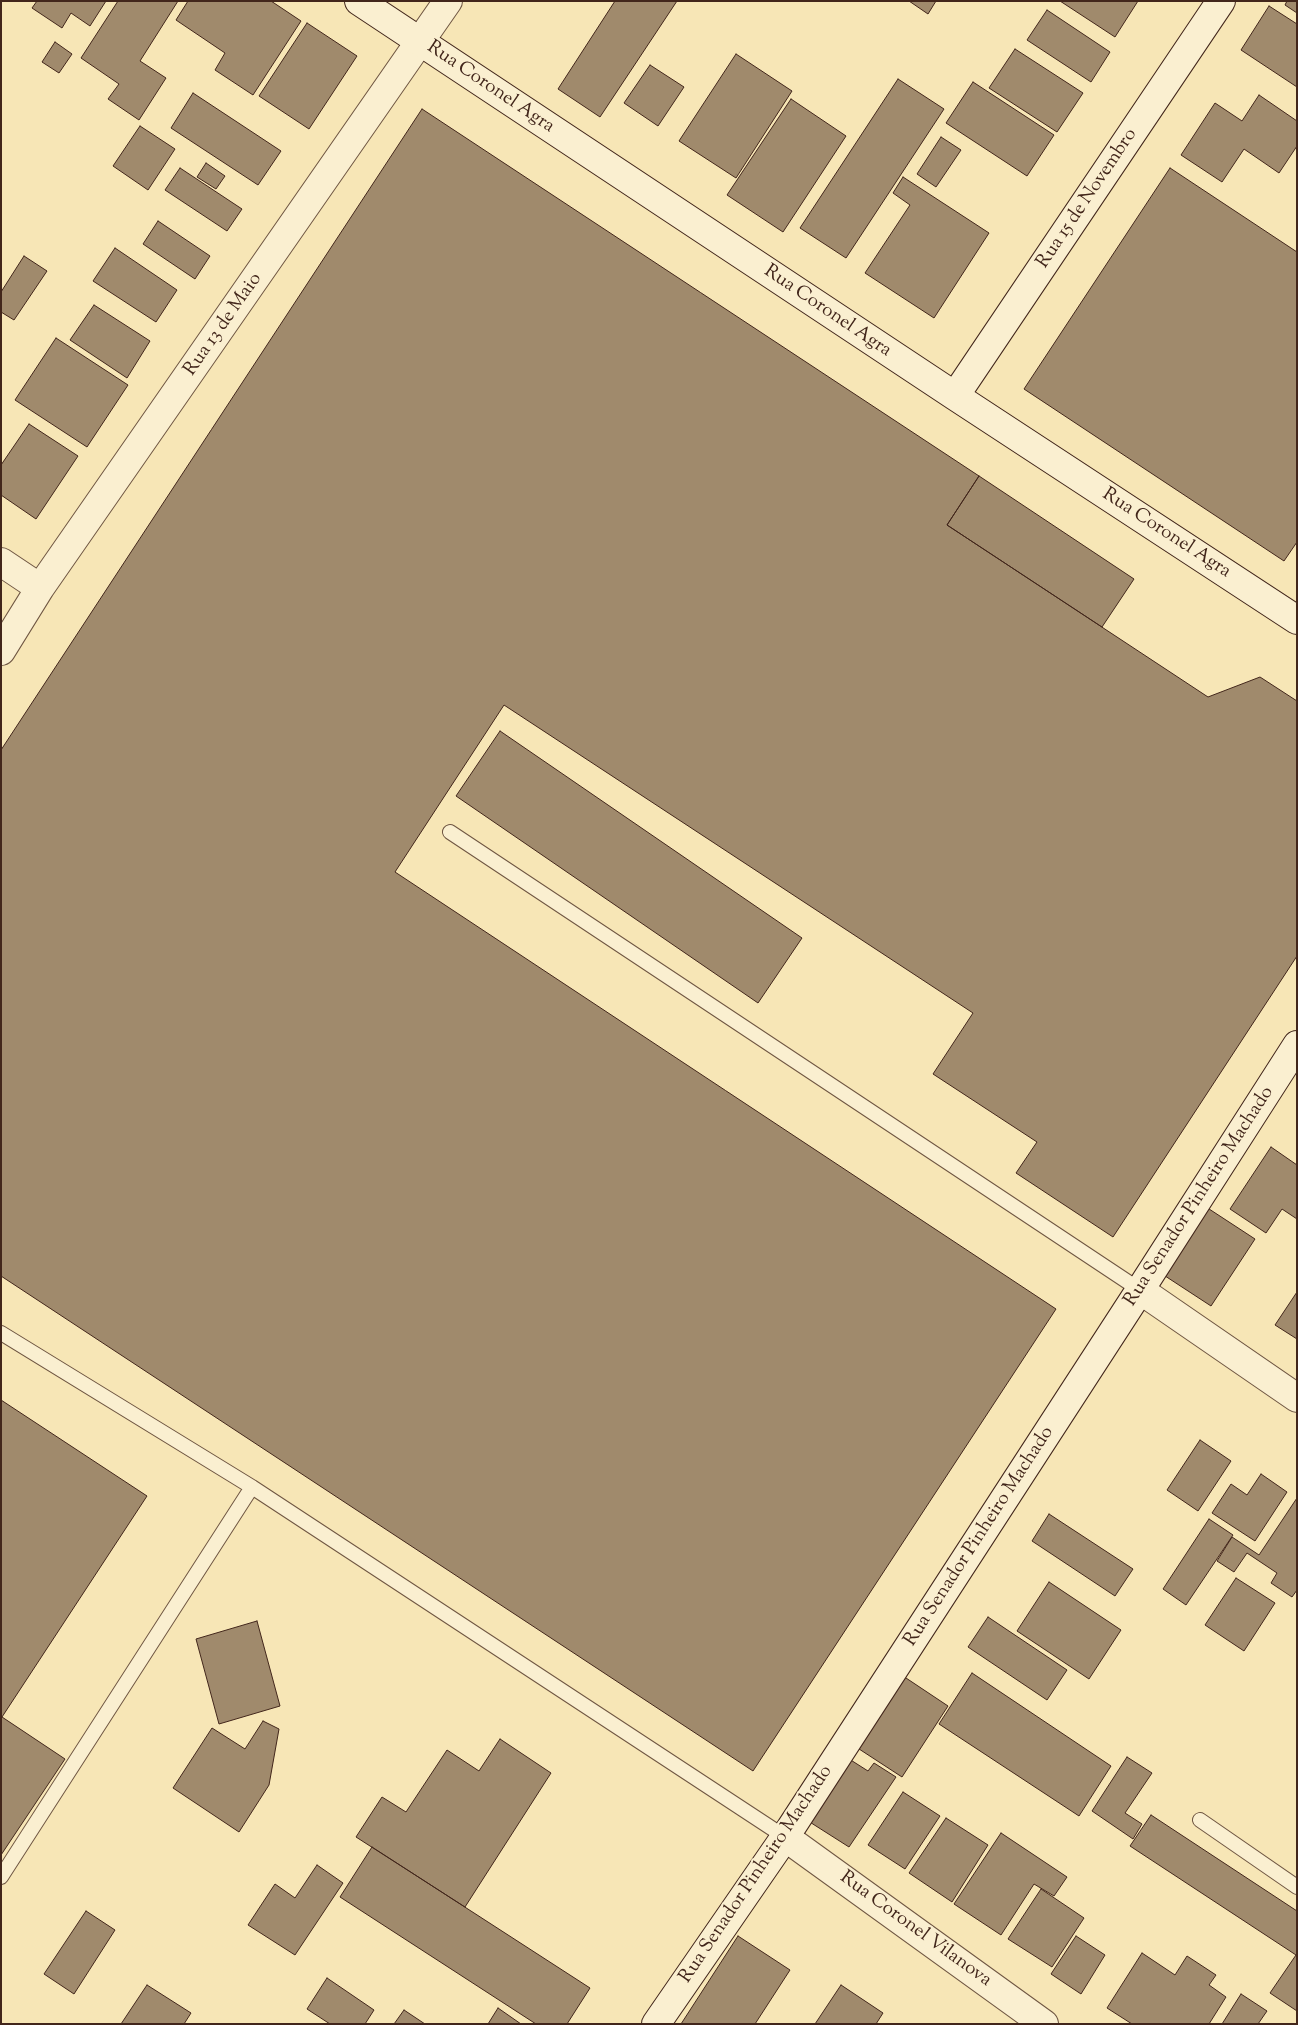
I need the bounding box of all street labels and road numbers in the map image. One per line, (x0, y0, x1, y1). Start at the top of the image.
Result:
street label: Rua Coronel Agra (422, 37, 558, 139)
street label: Rua 15 de Novembro (1033, 125, 1143, 273)
street label: Rua Coronel Agra (759, 261, 895, 363)
street label: Rua 13 de Maio (180, 269, 268, 381)
street label: Rua Coronel Agra (1097, 484, 1235, 584)
street label: Rua Senador Pinheiro Machado (1120, 1083, 1280, 1311)
street label: Rua Senador Pinheiro Machado (900, 1423, 1060, 1651)
street label: Rua Senador Pinheiro Machado (676, 1762, 838, 1988)
street label: Rua Coronel Vilanova (835, 1867, 995, 1993)

